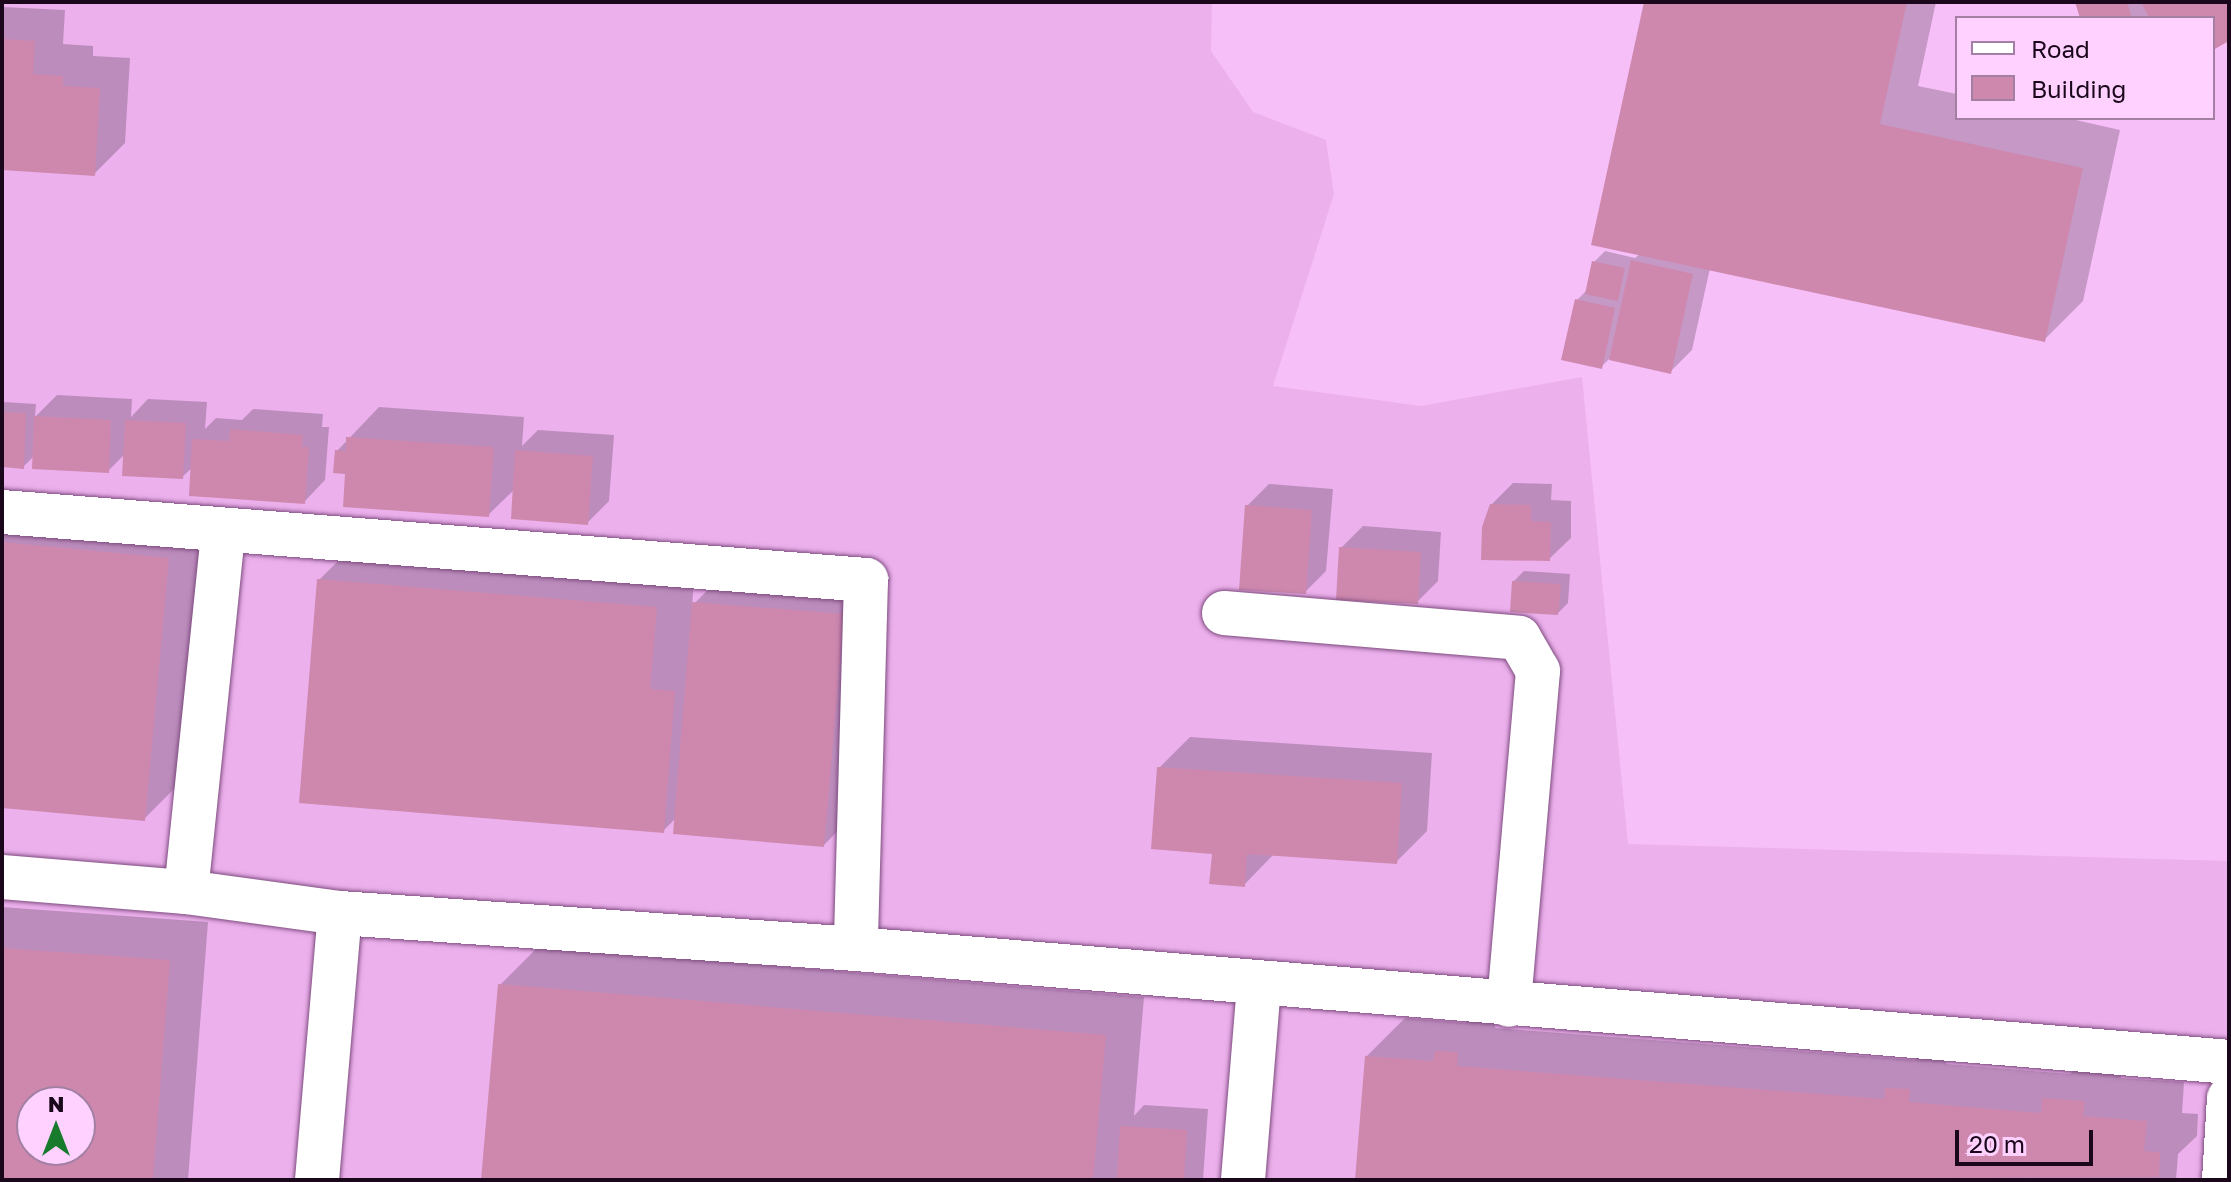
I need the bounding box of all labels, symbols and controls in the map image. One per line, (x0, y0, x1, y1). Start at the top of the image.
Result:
legend (1955, 16, 2215, 120)
text: Road (2031, 34, 2090, 63)
text: Building (2031, 74, 2126, 103)
north arrow (16, 1086, 96, 1166)
text: N (48, 1090, 64, 1117)
scale bar (1959, 1114, 2097, 1164)
text: 20 m (1969, 1129, 2025, 1158)

